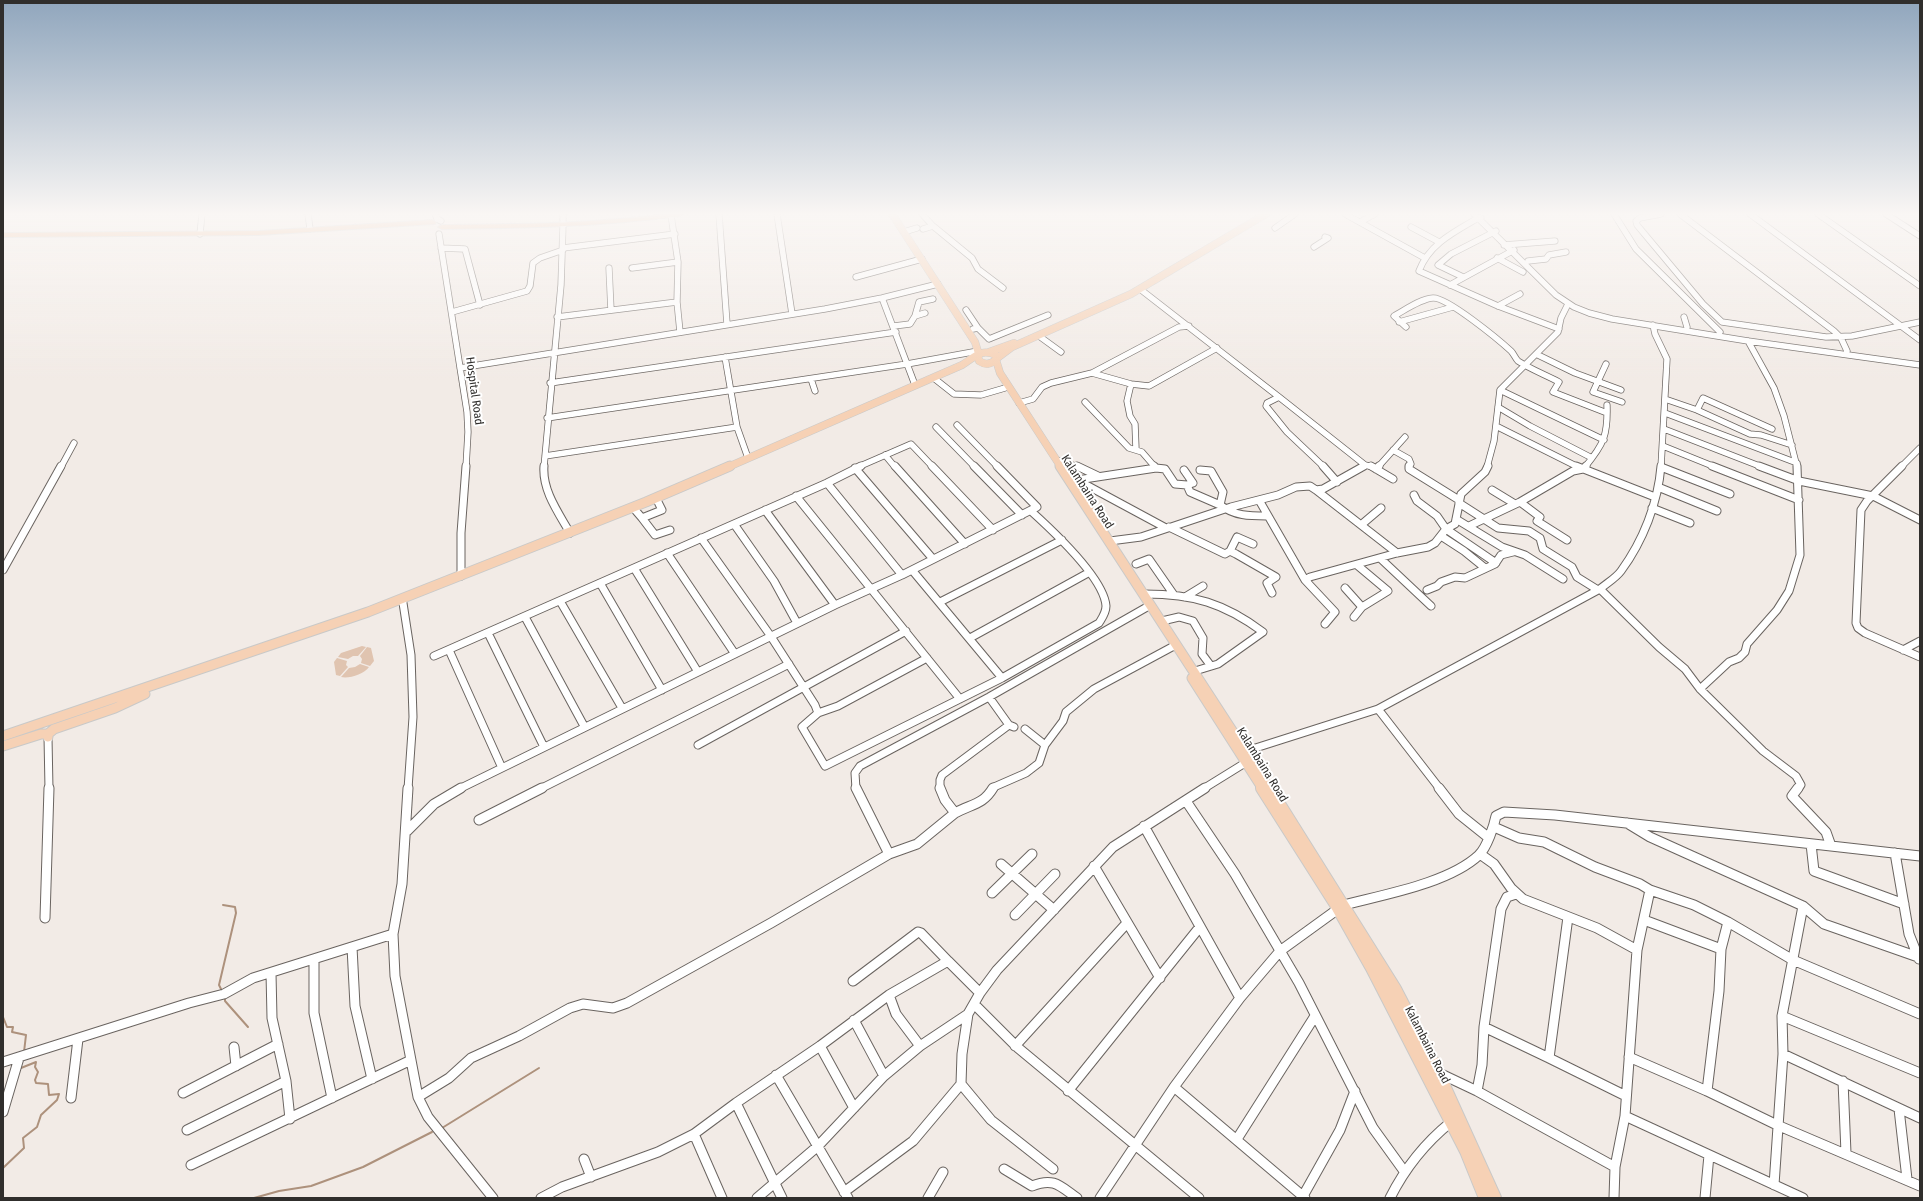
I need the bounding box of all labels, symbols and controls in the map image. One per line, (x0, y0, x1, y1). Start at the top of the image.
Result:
street label: Hospital Road (462, 356, 486, 426)
street label: Kalambaina Road (1058, 452, 1116, 532)
street label: Kalambaina Road (1233, 725, 1291, 805)
street label: Kalambaina Road (1401, 1004, 1453, 1086)

